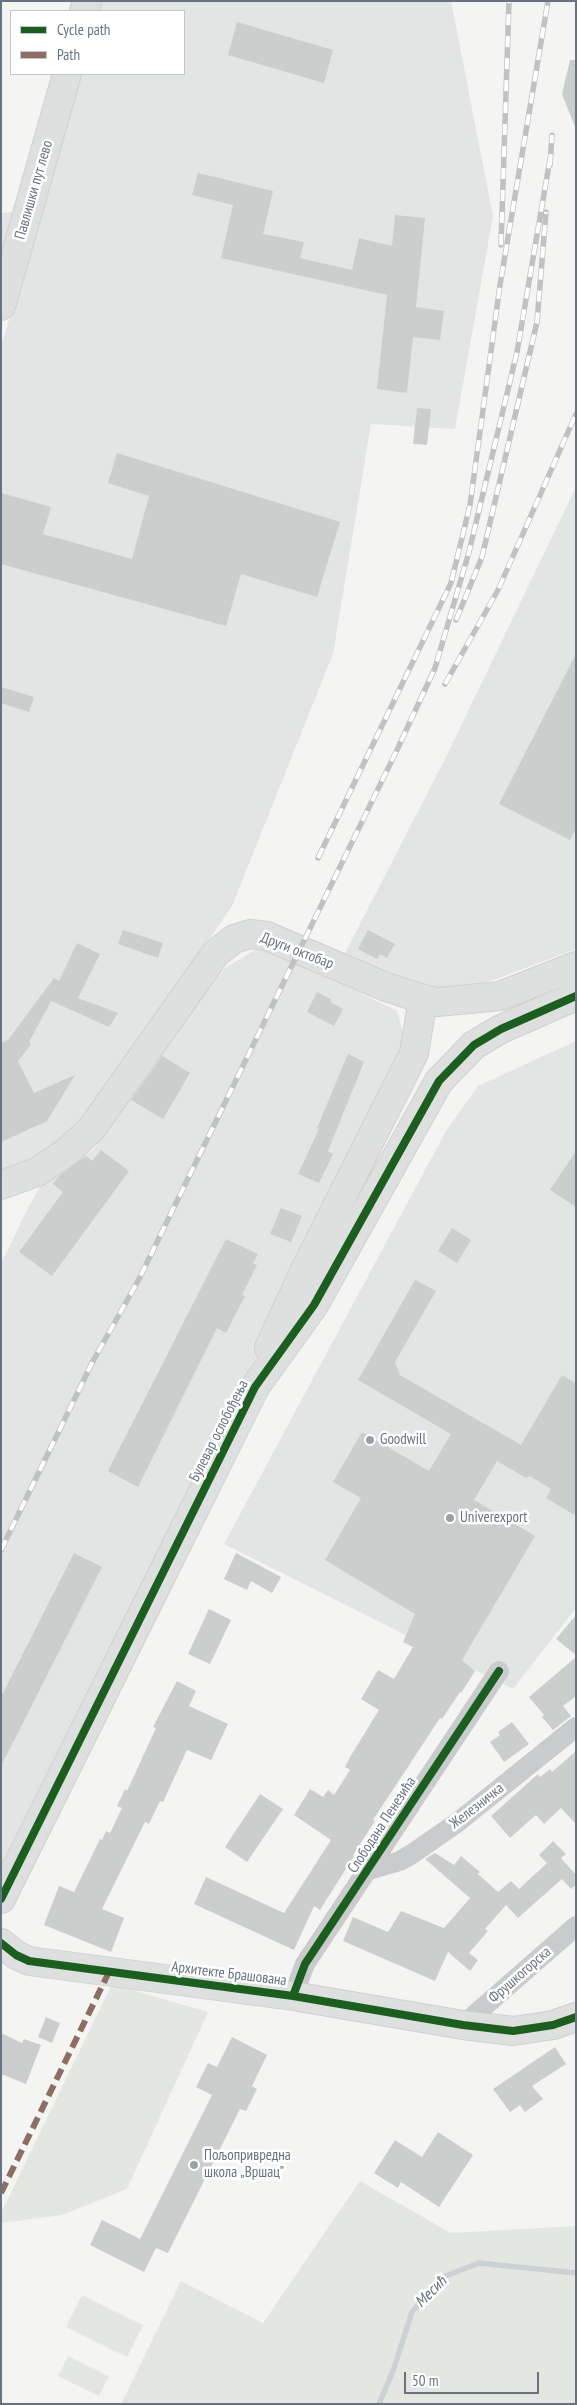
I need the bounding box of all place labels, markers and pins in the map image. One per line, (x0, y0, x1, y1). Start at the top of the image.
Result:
place label: Goodwill (380, 1431, 426, 1449)
marker: Goodwill (364, 1434, 376, 1446)
place label: Univerexport (460, 1509, 527, 1527)
marker: Univerexport (444, 1512, 456, 1524)
place label: Пољопривредна школа „Вршац” (204, 2147, 291, 2182)
marker: Пољопривредна школа „Вршац” (188, 2159, 200, 2171)

